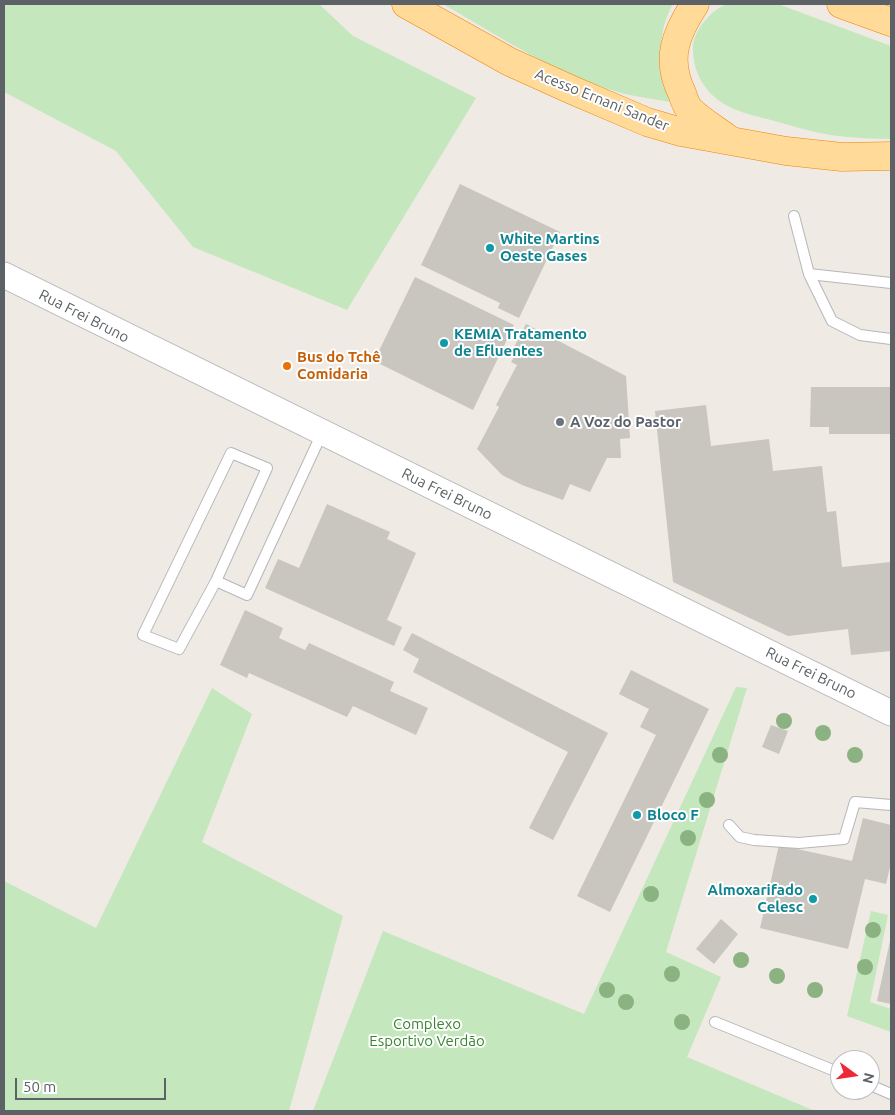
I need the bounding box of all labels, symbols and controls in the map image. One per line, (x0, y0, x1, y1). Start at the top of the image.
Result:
street label: Acesso Ernani Sander (532, 65, 672, 135)
place label: White Martins Oeste Gases (500, 230, 600, 265)
marker: White Martins Oeste Gases (484, 242, 496, 254)
street label: Rua Frei Bruno (36, 286, 132, 346)
place label: KEMIA Tratamento de Efluentes (454, 325, 587, 360)
marker: KEMIA Tratamento de Efluentes (438, 337, 450, 349)
place label: Bus do Tchê Comidaria (297, 348, 381, 383)
marker: Bus do Tchê Comidaria (281, 360, 293, 372)
place label: A Voz do Pastor (570, 413, 681, 431)
marker: A Voz do Pastor (554, 416, 566, 428)
street label: Rua Frei Bruno (399, 464, 495, 524)
street label: Rua Frei Bruno (763, 643, 859, 703)
place label: Bloco F (647, 806, 699, 824)
marker: Bloco F (631, 809, 643, 821)
place label: Almoxarifado Celesc (708, 881, 803, 916)
marker: Almoxarifado Celesc (807, 893, 819, 905)
park label: Complexo Esportivo Verdão (369, 1015, 485, 1050)
north arrow (830, 1050, 880, 1100)
scale bar (18, 1068, 169, 1100)
text: N (860, 1071, 878, 1085)
text: 50 m (23, 1078, 56, 1095)

